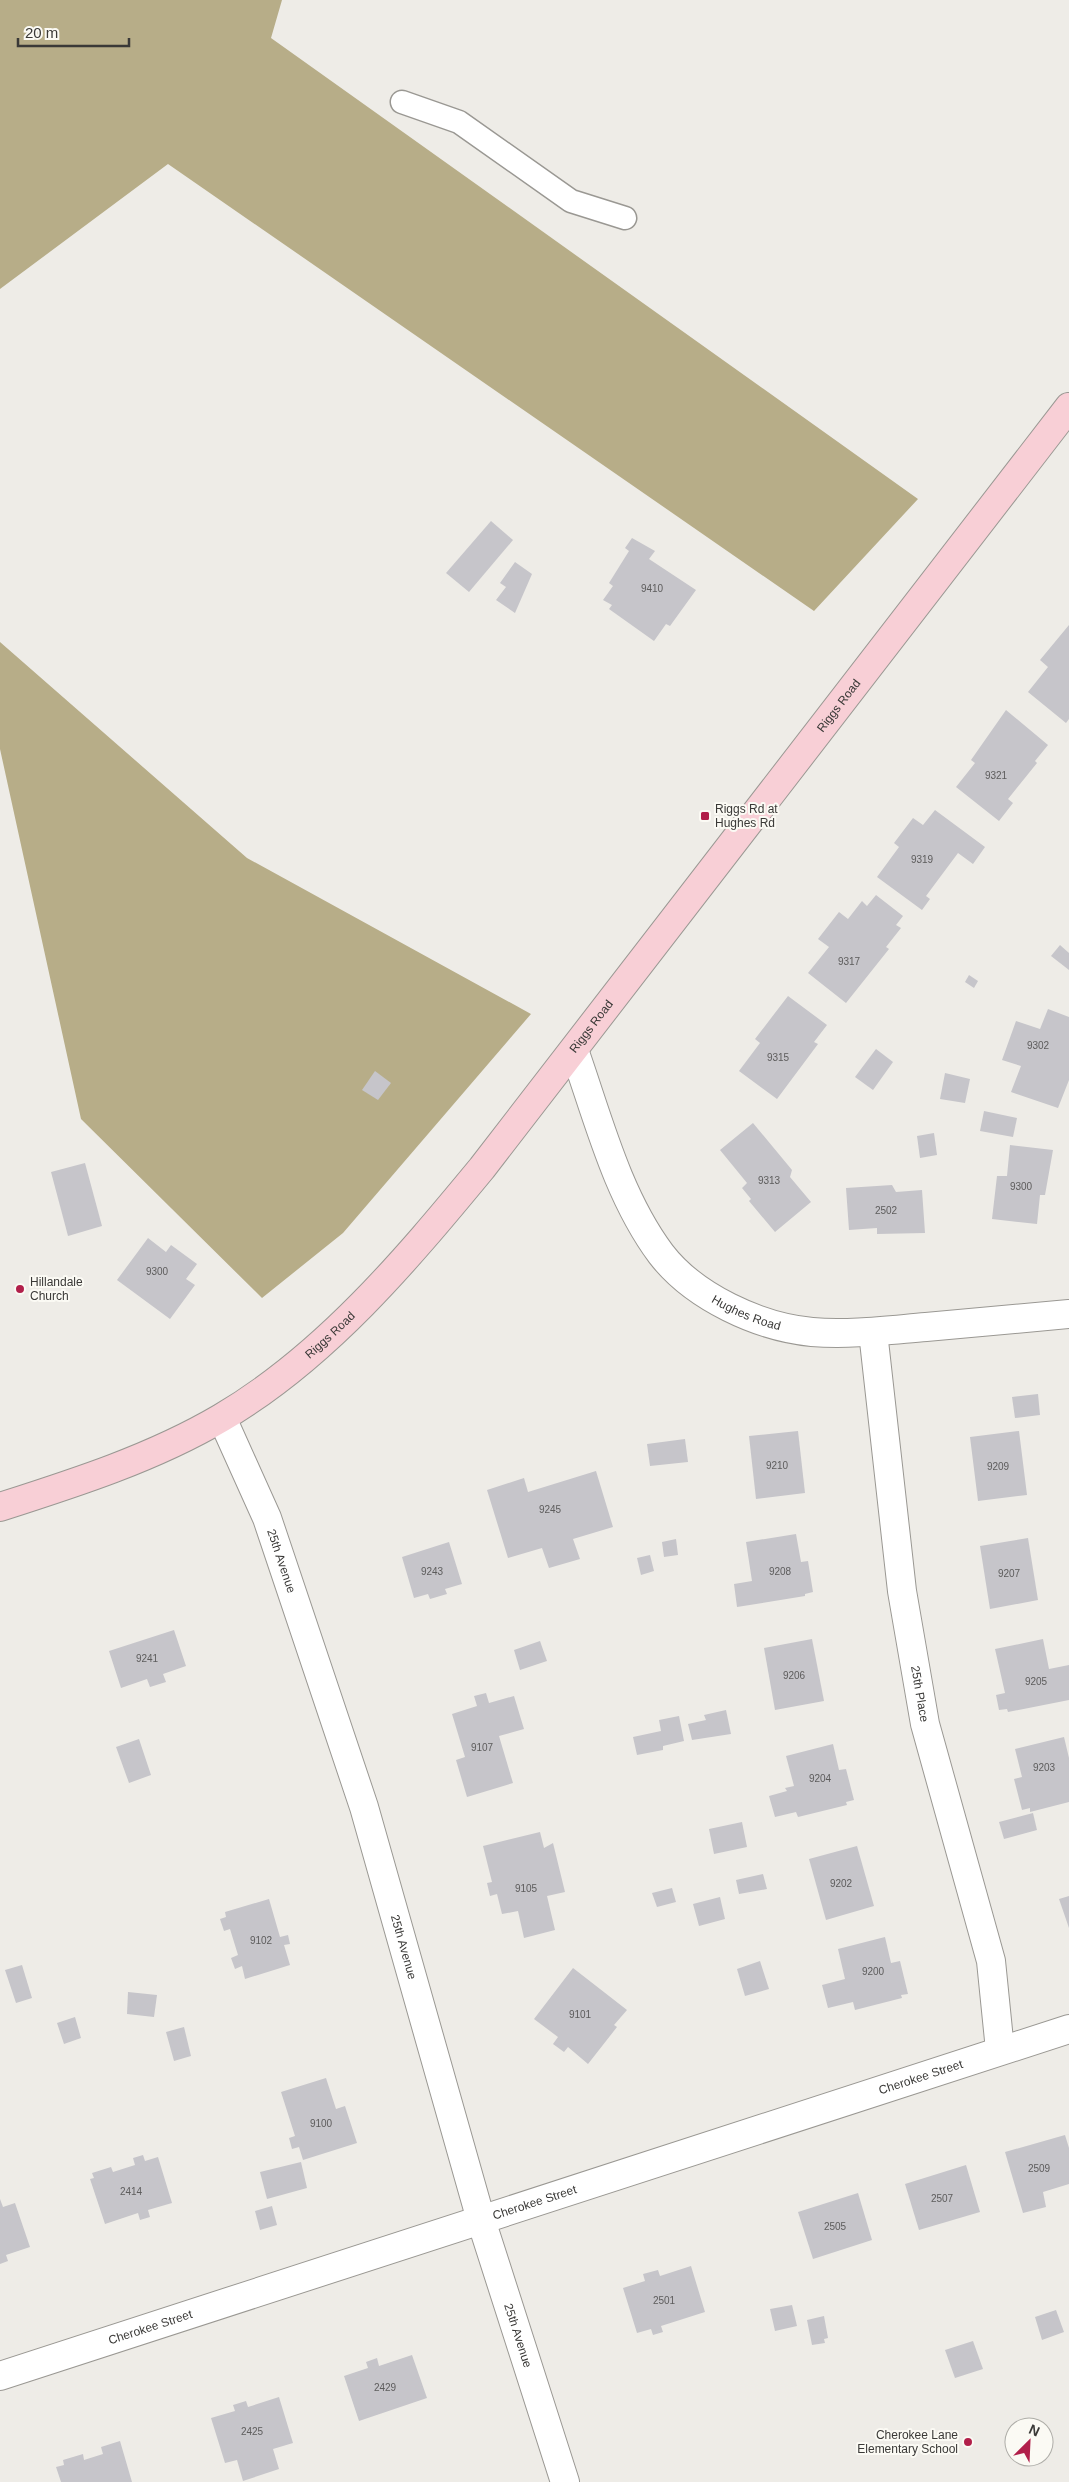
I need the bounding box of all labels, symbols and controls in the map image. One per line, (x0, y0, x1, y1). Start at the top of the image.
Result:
scale bar (18, 15, 129, 47)
text: 20 m (25, 24, 58, 41)
house number: 9410 (641, 583, 664, 594)
street label: Riggs Road (814, 677, 863, 735)
house number: 9321 (985, 770, 1008, 781)
place label: Riggs Rd at Hughes Rd (715, 802, 778, 830)
marker: Riggs Rd at Hughes Rd (699, 810, 711, 822)
house number: 9319 (911, 854, 934, 865)
house number: 9317 (838, 956, 861, 967)
street label: Riggs Road (567, 997, 616, 1055)
house number: 9302 (1027, 1040, 1050, 1051)
house number: 9315 (767, 1052, 790, 1063)
house number: 9313 (758, 1175, 781, 1186)
house number: 9300 (1010, 1181, 1033, 1192)
house number: 2502 (875, 1205, 898, 1216)
house number: 9300 (146, 1266, 169, 1277)
place label: Hillandale Church (30, 1275, 83, 1303)
marker: Hillandale Church (14, 1283, 26, 1295)
street label: Hughes Road (709, 1292, 782, 1333)
street label: Riggs Road (302, 1309, 358, 1362)
house number: 9210 (766, 1460, 789, 1471)
house number: 9209 (987, 1461, 1010, 1472)
house number: 9245 (539, 1504, 562, 1515)
street label: 25th Avenue (264, 1527, 299, 1595)
house number: 9243 (421, 1566, 444, 1577)
house number: 9208 (769, 1566, 792, 1577)
house number: 9207 (998, 1568, 1021, 1579)
house number: 9241 (136, 1653, 159, 1664)
street label: 25th Place (908, 1665, 932, 1723)
house number: 9206 (783, 1670, 806, 1681)
house number: 9205 (1025, 1676, 1048, 1687)
house number: 9107 (471, 1742, 494, 1753)
house number: 9203 (1033, 1762, 1056, 1773)
house number: 9204 (809, 1773, 832, 1784)
house number: 9202 (830, 1878, 853, 1889)
house number: 9105 (515, 1883, 538, 1894)
street label: 25th Avenue (388, 1913, 420, 1981)
house number: 9102 (250, 1935, 273, 1946)
house number: 9200 (862, 1966, 885, 1977)
house number: 9101 (569, 2009, 592, 2020)
street label: Cherokee Street (877, 2057, 965, 2097)
house number: 9100 (310, 2118, 333, 2129)
house number: 2509 (1028, 2163, 1051, 2174)
street label: Cherokee Street (491, 2182, 579, 2223)
house number: 2414 (120, 2186, 143, 2197)
house number: 2507 (931, 2193, 954, 2204)
house number: 2505 (824, 2221, 847, 2232)
house number: 2501 (653, 2295, 676, 2306)
street label: 25th Avenue (501, 2302, 535, 2370)
street label: Cherokee Street (106, 2307, 195, 2347)
house number: 2429 (374, 2382, 397, 2393)
north arrow (1004, 2417, 1054, 2467)
text: N (1026, 2421, 1042, 2439)
house number: 2425 (241, 2426, 264, 2437)
place label: Cherokee Lane Elementary School (857, 2428, 958, 2456)
marker: Cherokee Lane Elementary School (962, 2436, 974, 2448)

